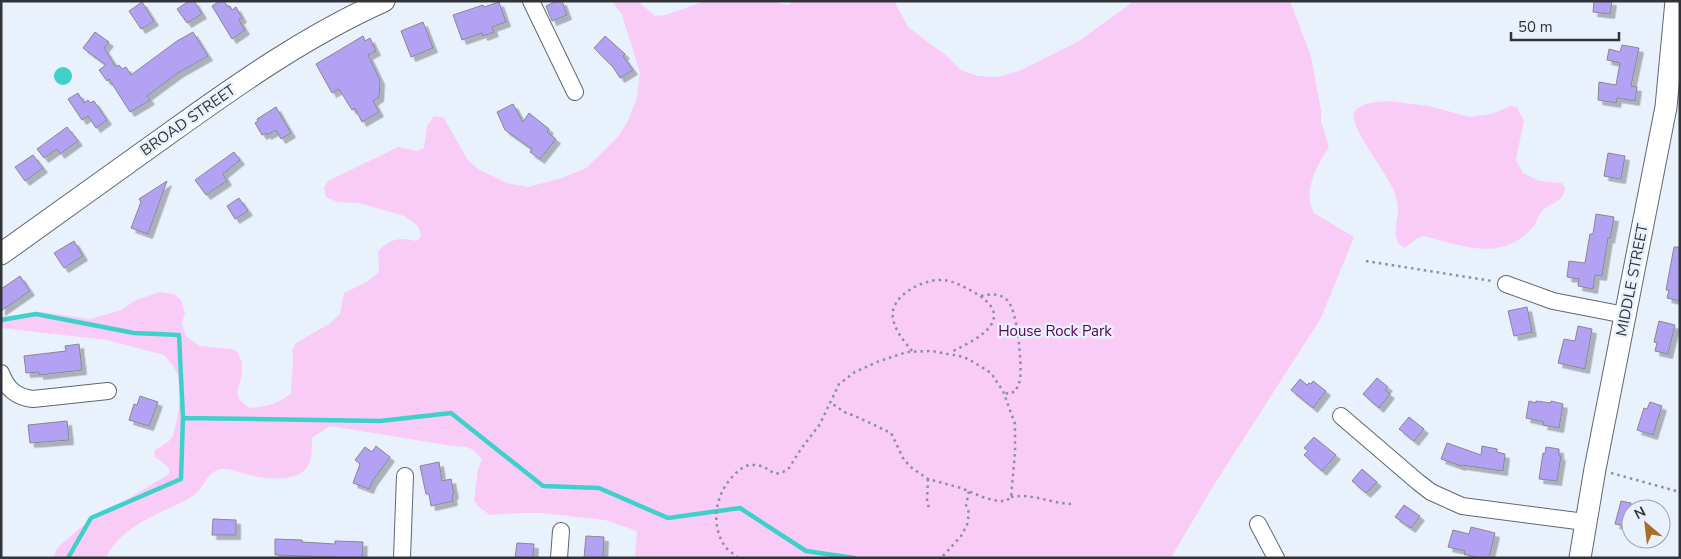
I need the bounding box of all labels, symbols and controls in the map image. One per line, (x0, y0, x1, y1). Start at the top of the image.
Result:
scale bar (1511, 10, 1618, 42)
text: 50 m (1518, 17, 1553, 37)
street label: BROAD STREET (137, 80, 239, 160)
street label: MIDDLE STREET (1611, 222, 1653, 338)
park label: House Rock Park (998, 321, 1112, 341)
north arrow (1621, 499, 1671, 549)
text: N (1631, 502, 1649, 524)

